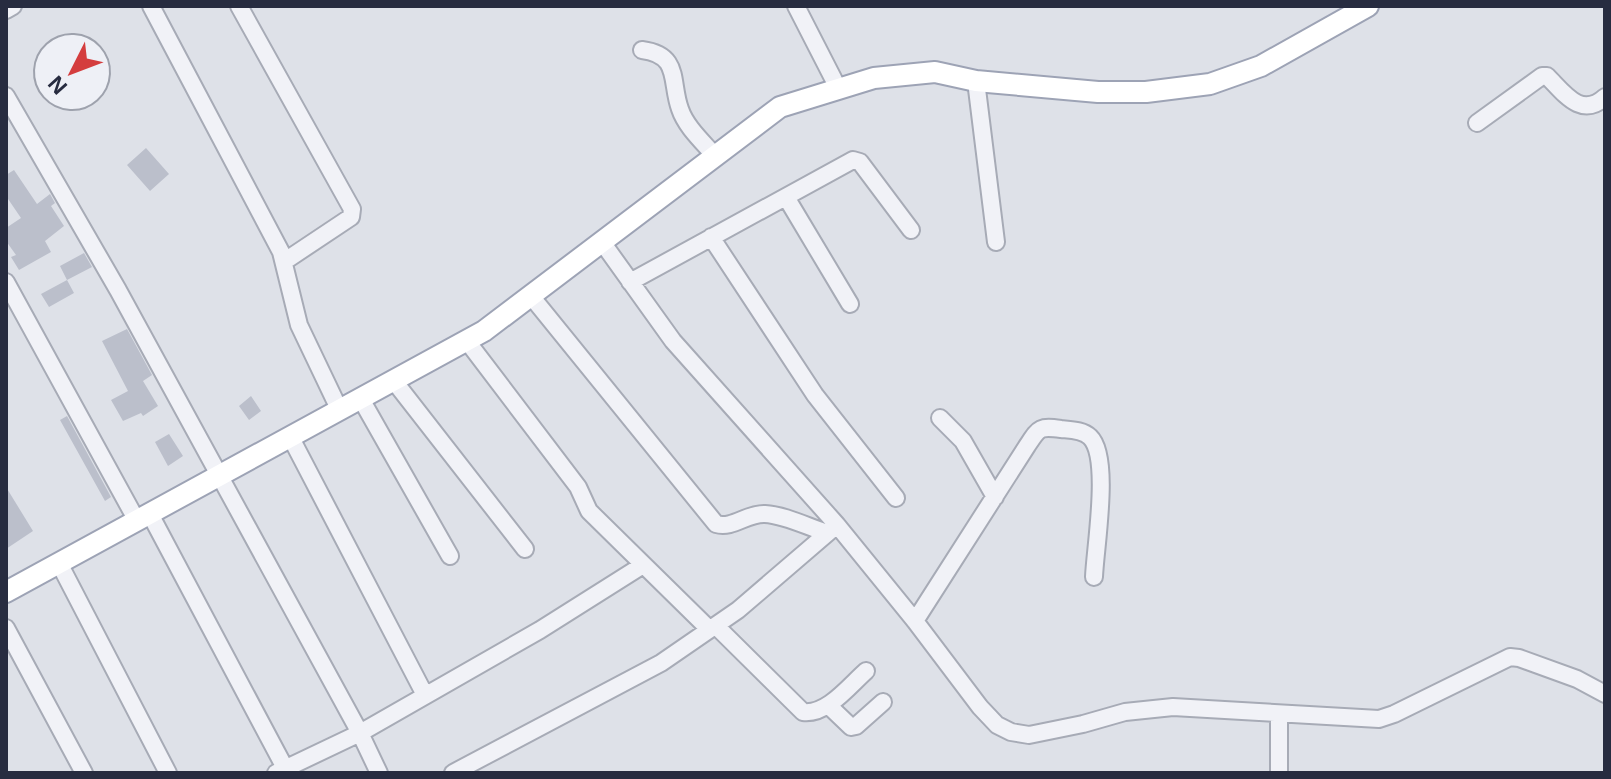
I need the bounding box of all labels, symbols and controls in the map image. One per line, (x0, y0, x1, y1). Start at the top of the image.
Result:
north arrow (32, 32, 112, 112)
text: N (43, 71, 72, 99)

